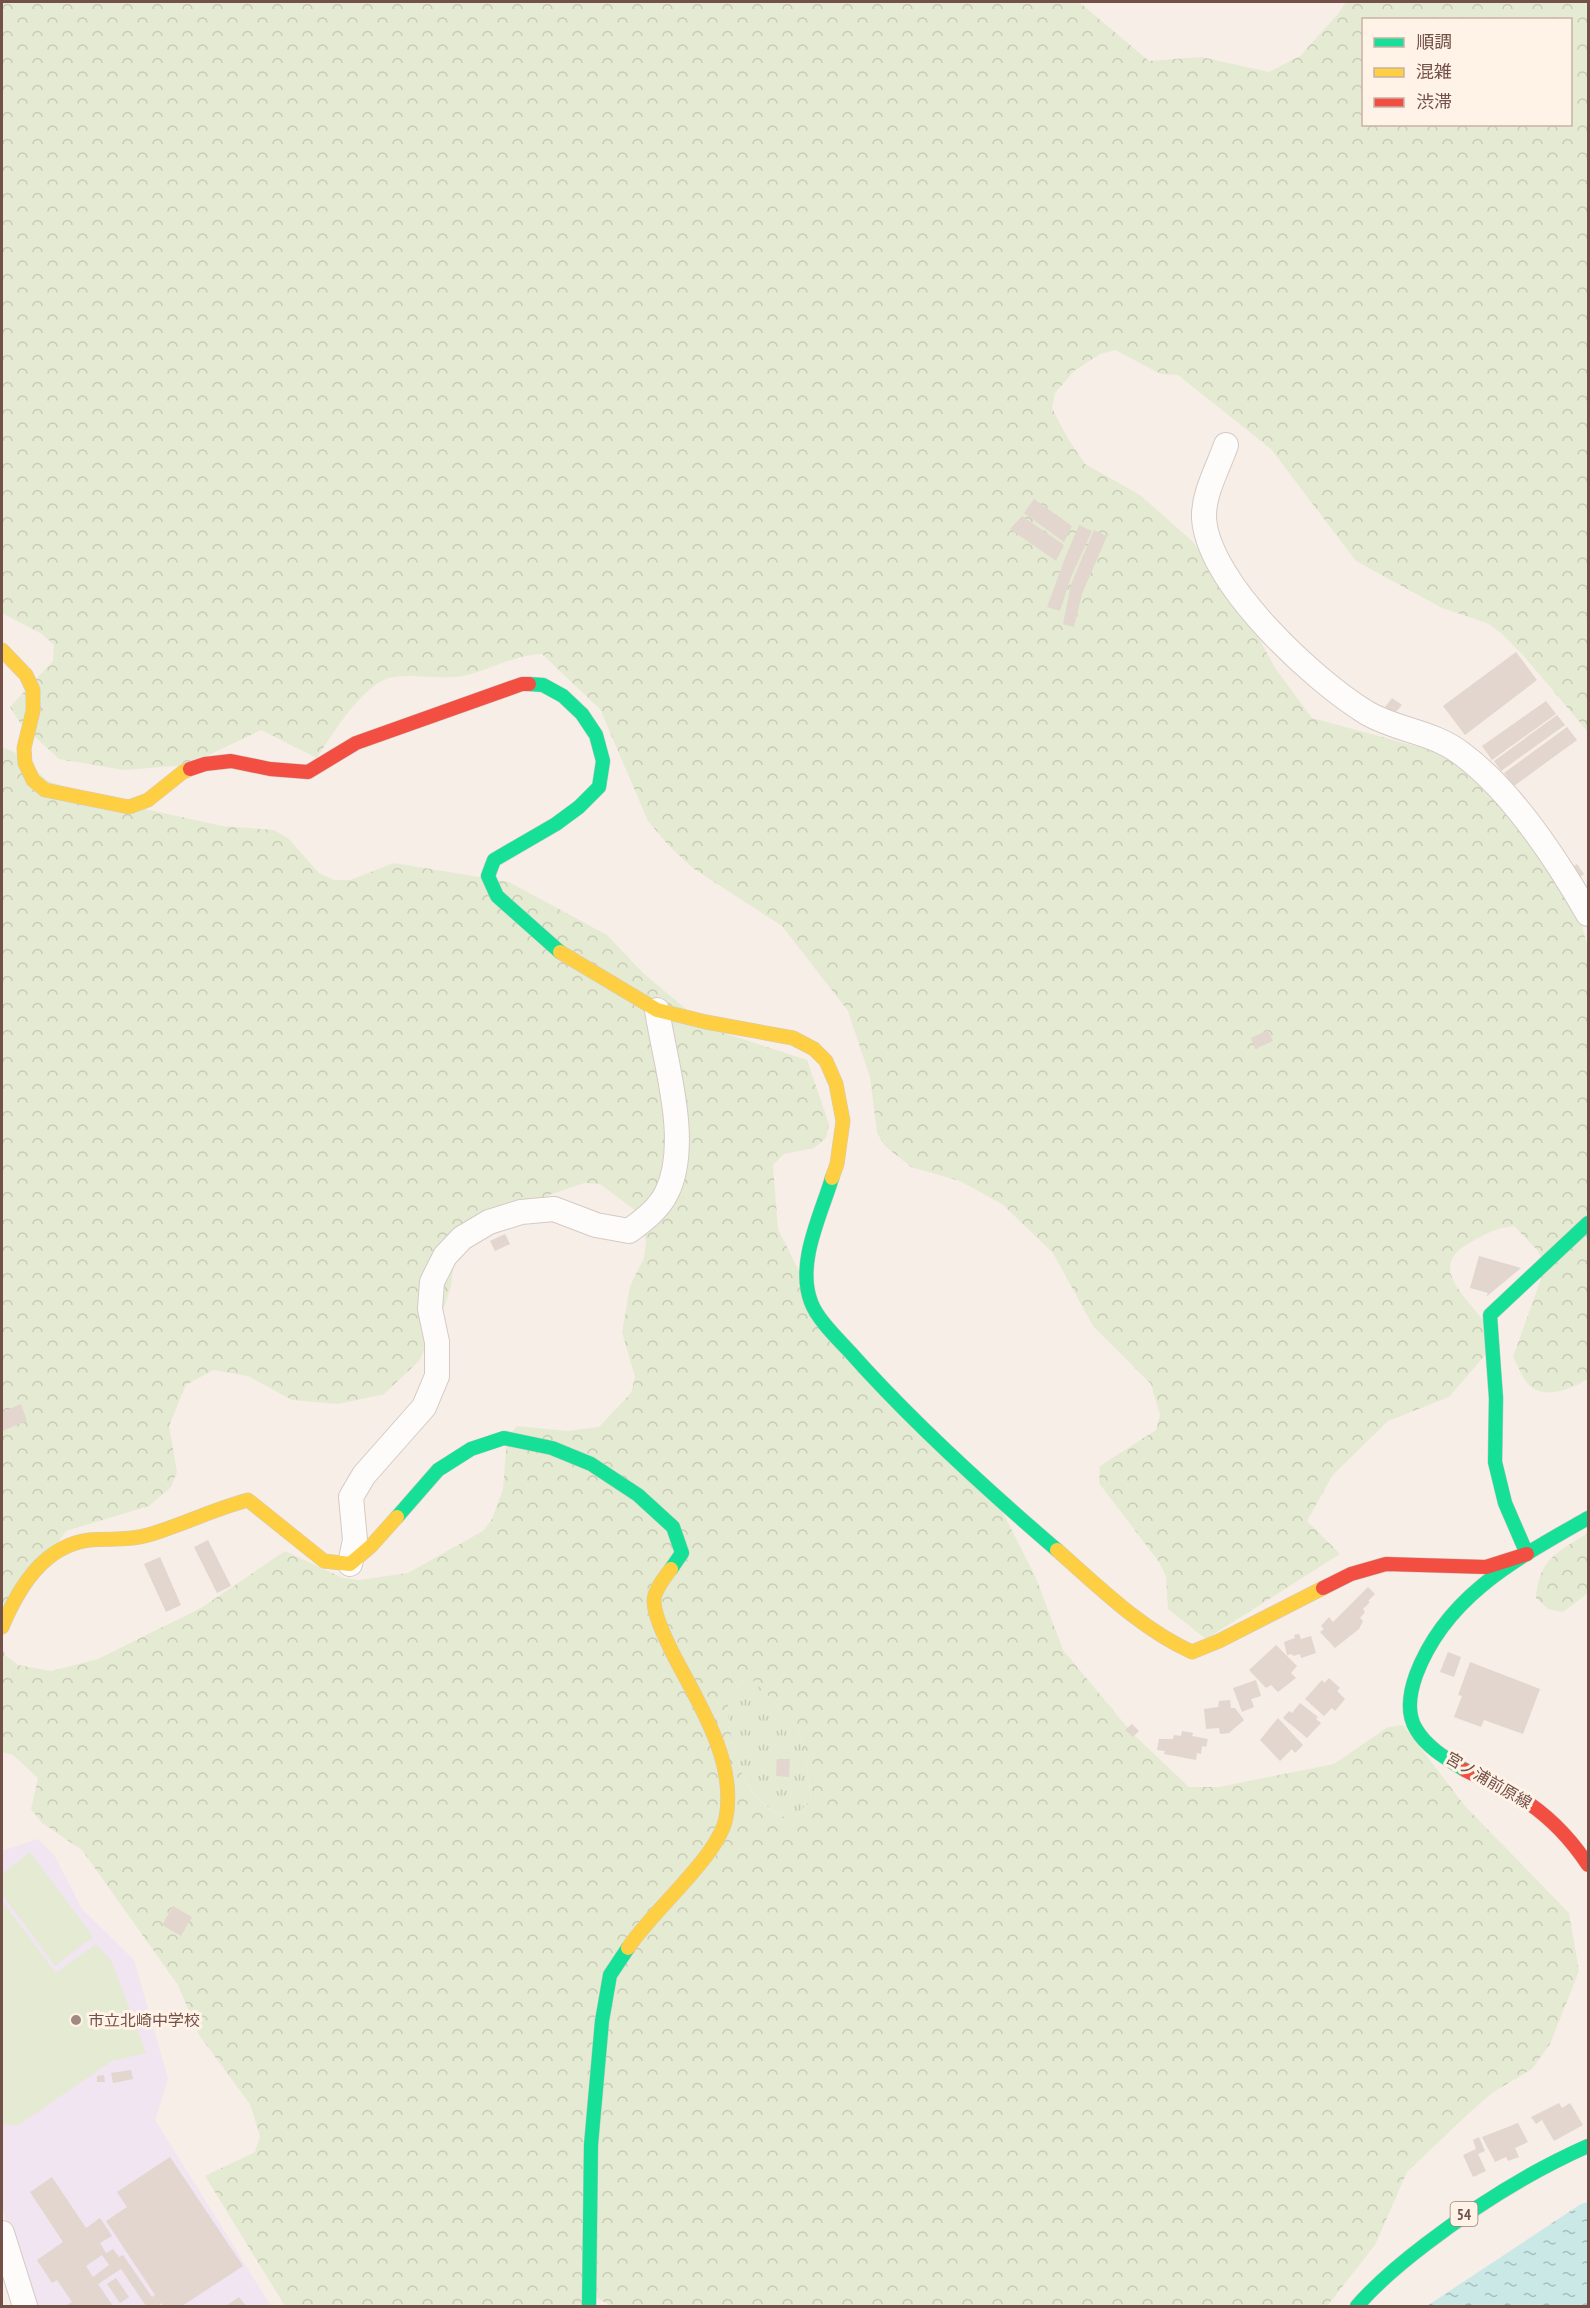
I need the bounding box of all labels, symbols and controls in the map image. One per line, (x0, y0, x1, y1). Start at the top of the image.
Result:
legend (1362, 18, 1572, 126)
text: 順調 (1416, 30, 1452, 53)
text: 混雑 (1416, 60, 1452, 83)
text: 渋滞 (1416, 90, 1452, 113)
street label: 宮ノ浦前原線 (1442, 1747, 1536, 1813)
place label: 市立北崎中学校 (88, 2010, 200, 2030)
marker: 市立北崎中学校 (69, 2013, 83, 2027)
road number: 54 (1450, 2202, 1478, 2226)

